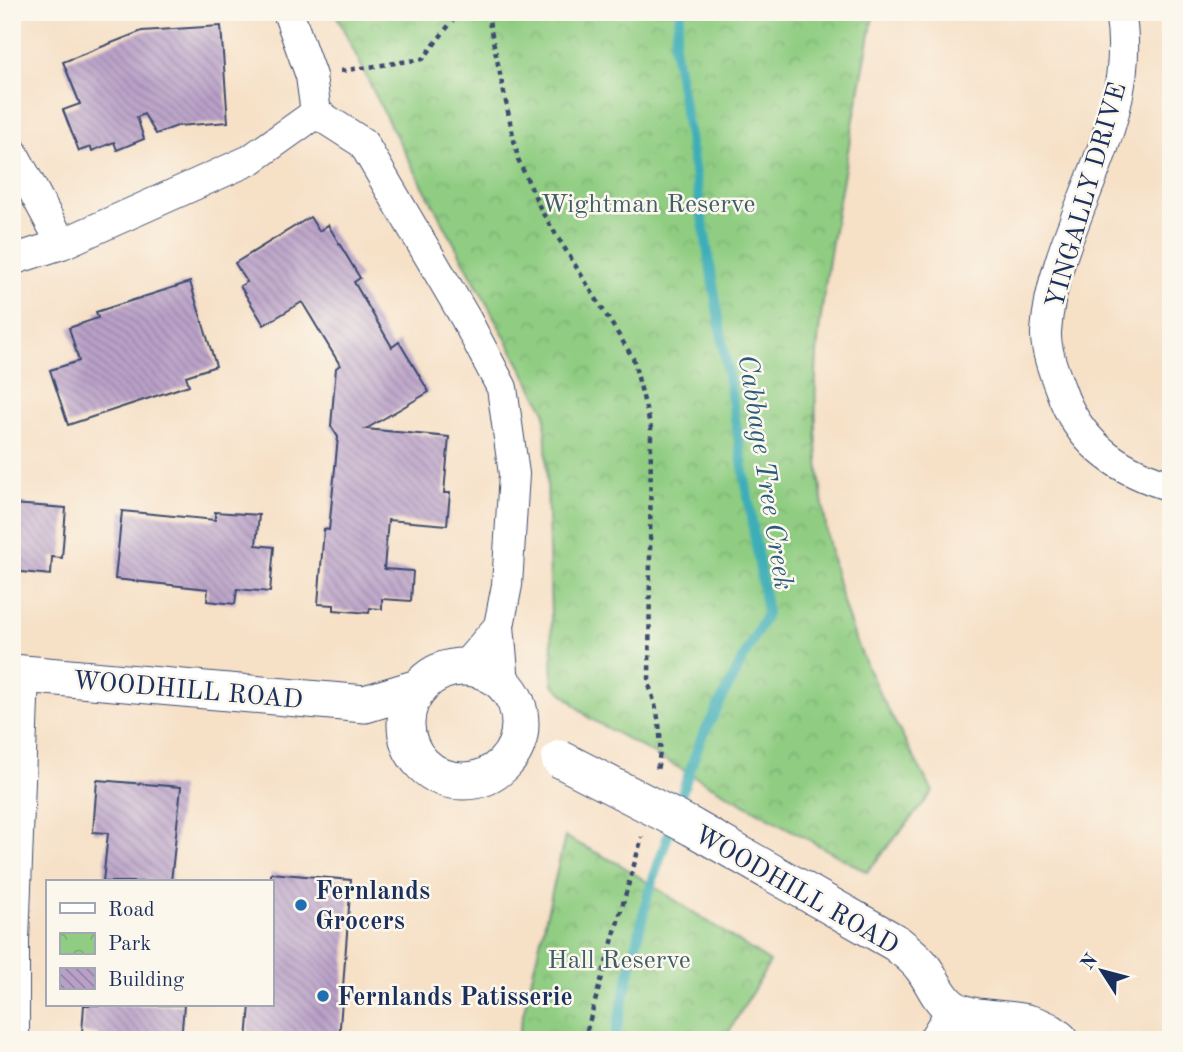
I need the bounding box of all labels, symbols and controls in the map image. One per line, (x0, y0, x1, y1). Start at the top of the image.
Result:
street label: YINGALLY DRIVE (1042, 80, 1132, 311)
park label: Wightman Reserve (541, 192, 755, 218)
water label: Cabbage Tree Creek (732, 353, 796, 592)
street label: WOODHILL ROAD (72, 668, 304, 714)
street label: WOODHILL ROAD (689, 822, 903, 960)
place label: Fernlands Grocers (315, 879, 430, 935)
legend (46, 880, 273, 1006)
marker: Fernlands Grocers (293, 897, 309, 913)
text: Road (108, 900, 155, 921)
text: Park (108, 934, 151, 955)
north arrow (1068, 936, 1138, 1006)
park label: Hall Reserve (547, 948, 691, 974)
text: N (1078, 951, 1103, 974)
text: Building (108, 970, 185, 991)
place label: Fernlands Patisserie (337, 985, 573, 1011)
marker: Fernlands Patisserie (315, 988, 331, 1004)

